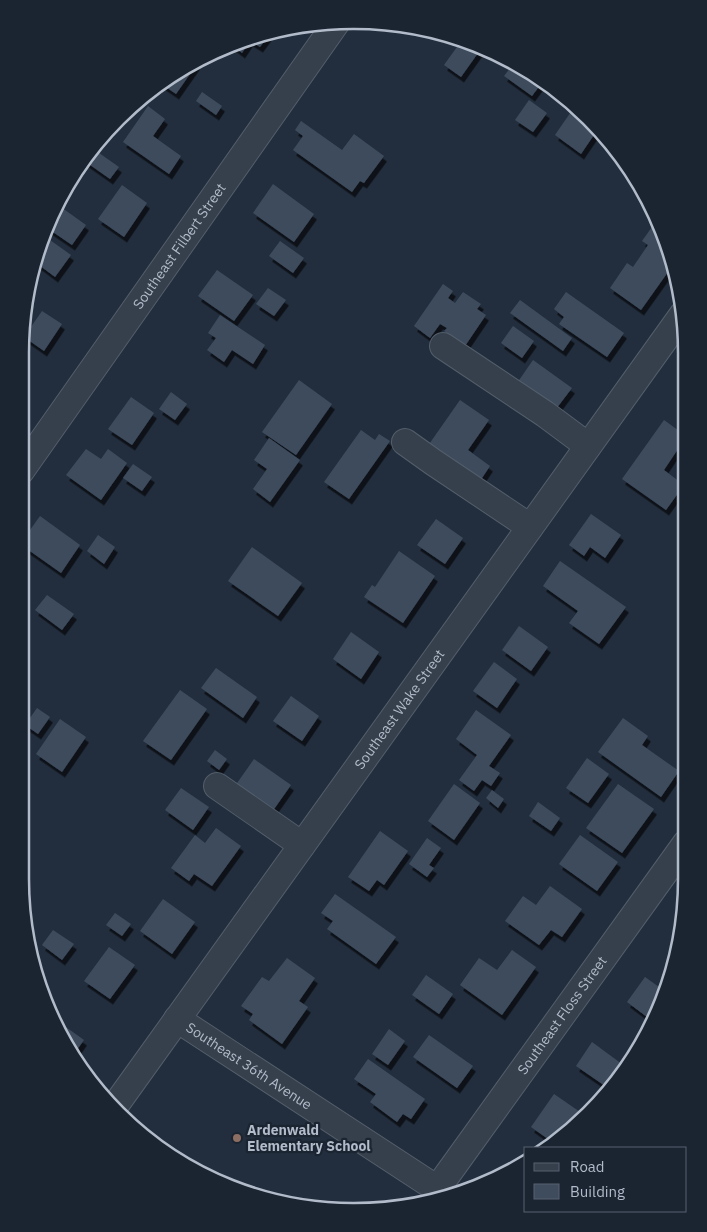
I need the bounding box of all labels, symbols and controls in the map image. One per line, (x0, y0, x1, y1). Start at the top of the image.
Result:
street label: Southeast Filbert Street (129, 180, 230, 313)
street label: Southeast Wake Street (350, 646, 449, 773)
street label: Southeast Floss Street (513, 952, 611, 1078)
street label: Southeast 36th Avenue (183, 1018, 316, 1114)
place label: Ardenwald Elementary School (247, 1121, 371, 1155)
marker: Ardenwald Elementary School (231, 1132, 243, 1144)
legend (524, 1147, 687, 1212)
text: Road (570, 1157, 605, 1176)
text: Building (570, 1182, 625, 1201)

